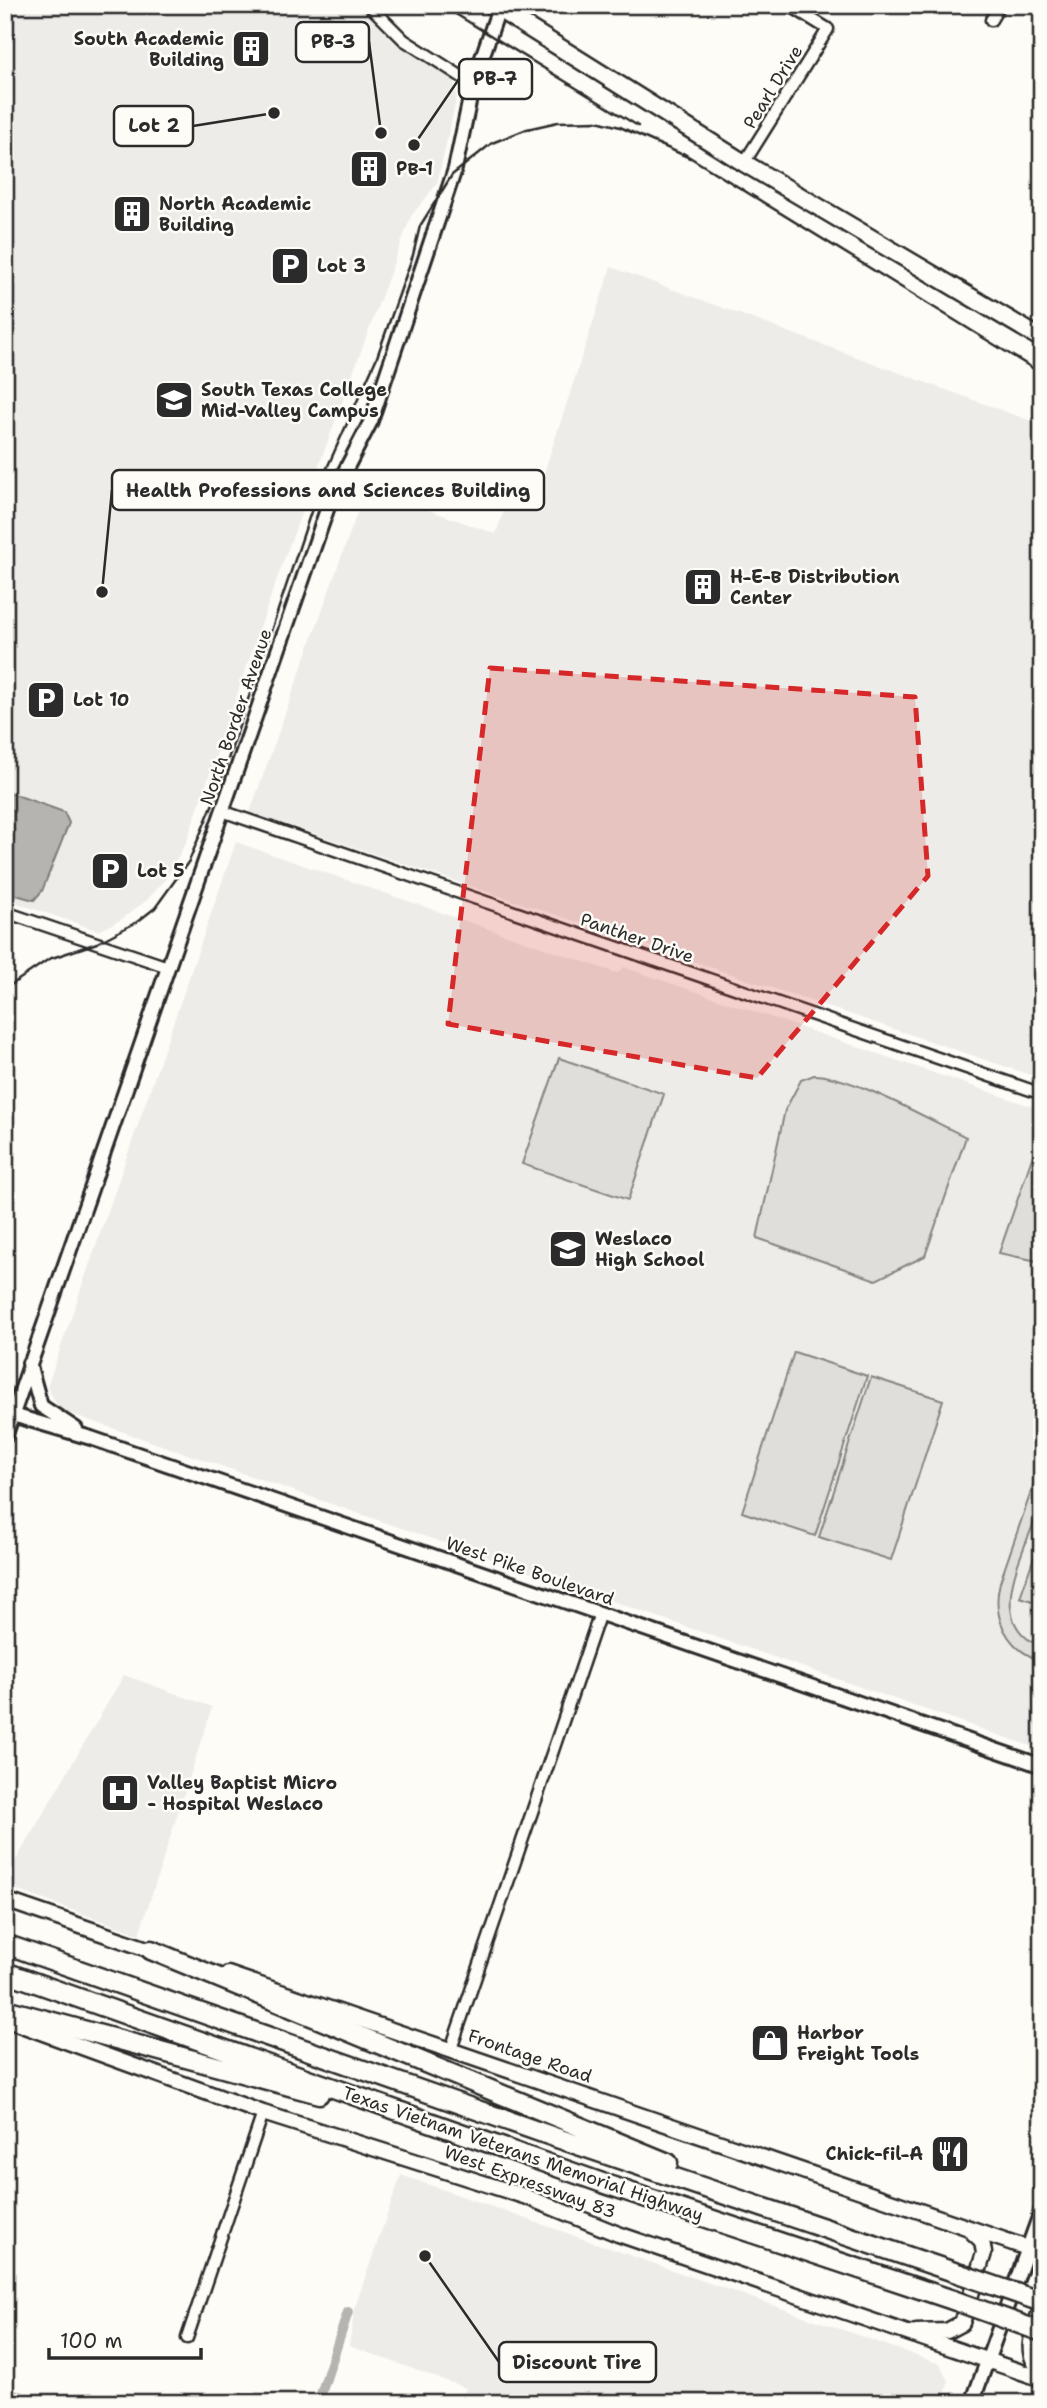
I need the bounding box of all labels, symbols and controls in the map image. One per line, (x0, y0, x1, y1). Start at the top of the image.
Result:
callout: PB-3 (296, 22, 369, 62)
place label: South Academic Building (74, 27, 224, 72)
building icon: South Academic Building (230, 28, 272, 70)
text: PB-3 (311, 29, 355, 54)
street label: Pearl Drive (738, 41, 808, 133)
callout: PB-7 (459, 59, 532, 99)
text: PB-7 (473, 66, 517, 91)
callout: Lot 2 (114, 106, 193, 146)
text: Lot 2 (128, 113, 180, 138)
building icon: PB-1 (348, 148, 390, 190)
place label: PB-1 (396, 157, 433, 181)
place label: North Academic Building (159, 192, 311, 237)
building icon: North Academic Building (111, 193, 153, 235)
parking icon: Lot 3 (269, 245, 311, 287)
place label: Lot 3 (317, 254, 366, 278)
place label: South Texas College Mid-Valley Campus (201, 378, 387, 423)
school or university icon: South Texas College Mid-Valley Campus (153, 379, 195, 421)
callout: Health Professions and Sciences Building (112, 470, 544, 510)
text: Health Professions and Sciences Building (126, 478, 530, 503)
place label: H-E-B Distribution Center (730, 565, 900, 610)
building icon: H-E-B Distribution Center (682, 566, 724, 608)
street label: North Border Avenue (194, 625, 278, 809)
parking icon: Lot 10 (25, 679, 67, 721)
place label: Lot 10 (73, 688, 129, 712)
parking icon: Lot 5 (89, 850, 131, 892)
place label: Lot 5 (137, 859, 184, 883)
street label: Panther Drive (577, 907, 697, 969)
place label: Weslaco High School (595, 1227, 704, 1272)
school or university icon: Weslaco High School (547, 1228, 589, 1270)
street label: West Pike Boulevard (442, 1531, 618, 1611)
place label: Valley Baptist Micro - Hospital Weslaco (147, 1771, 337, 1816)
hospital icon: Valley Baptist Micro - Hospital Weslaco (99, 1772, 141, 1814)
place label: Harbor Freight Tools (797, 2021, 919, 2066)
shop icon: Harbor Freight Tools (749, 2022, 791, 2064)
street label: Frontage Road (465, 2024, 595, 2088)
street label: Texas Vietnam Veterans Memorial Highway (339, 2081, 707, 2227)
restaurant icon: Chick-fil-A (929, 2133, 971, 2175)
street label: West Expressway 83 (441, 2140, 619, 2224)
place label: Chick-fil-A (826, 2142, 923, 2166)
scale bar (49, 2317, 201, 2361)
text: 100 m (60, 2327, 123, 2355)
callout: Discount Tire (499, 2342, 656, 2382)
text: Discount Tire (512, 2350, 642, 2375)

